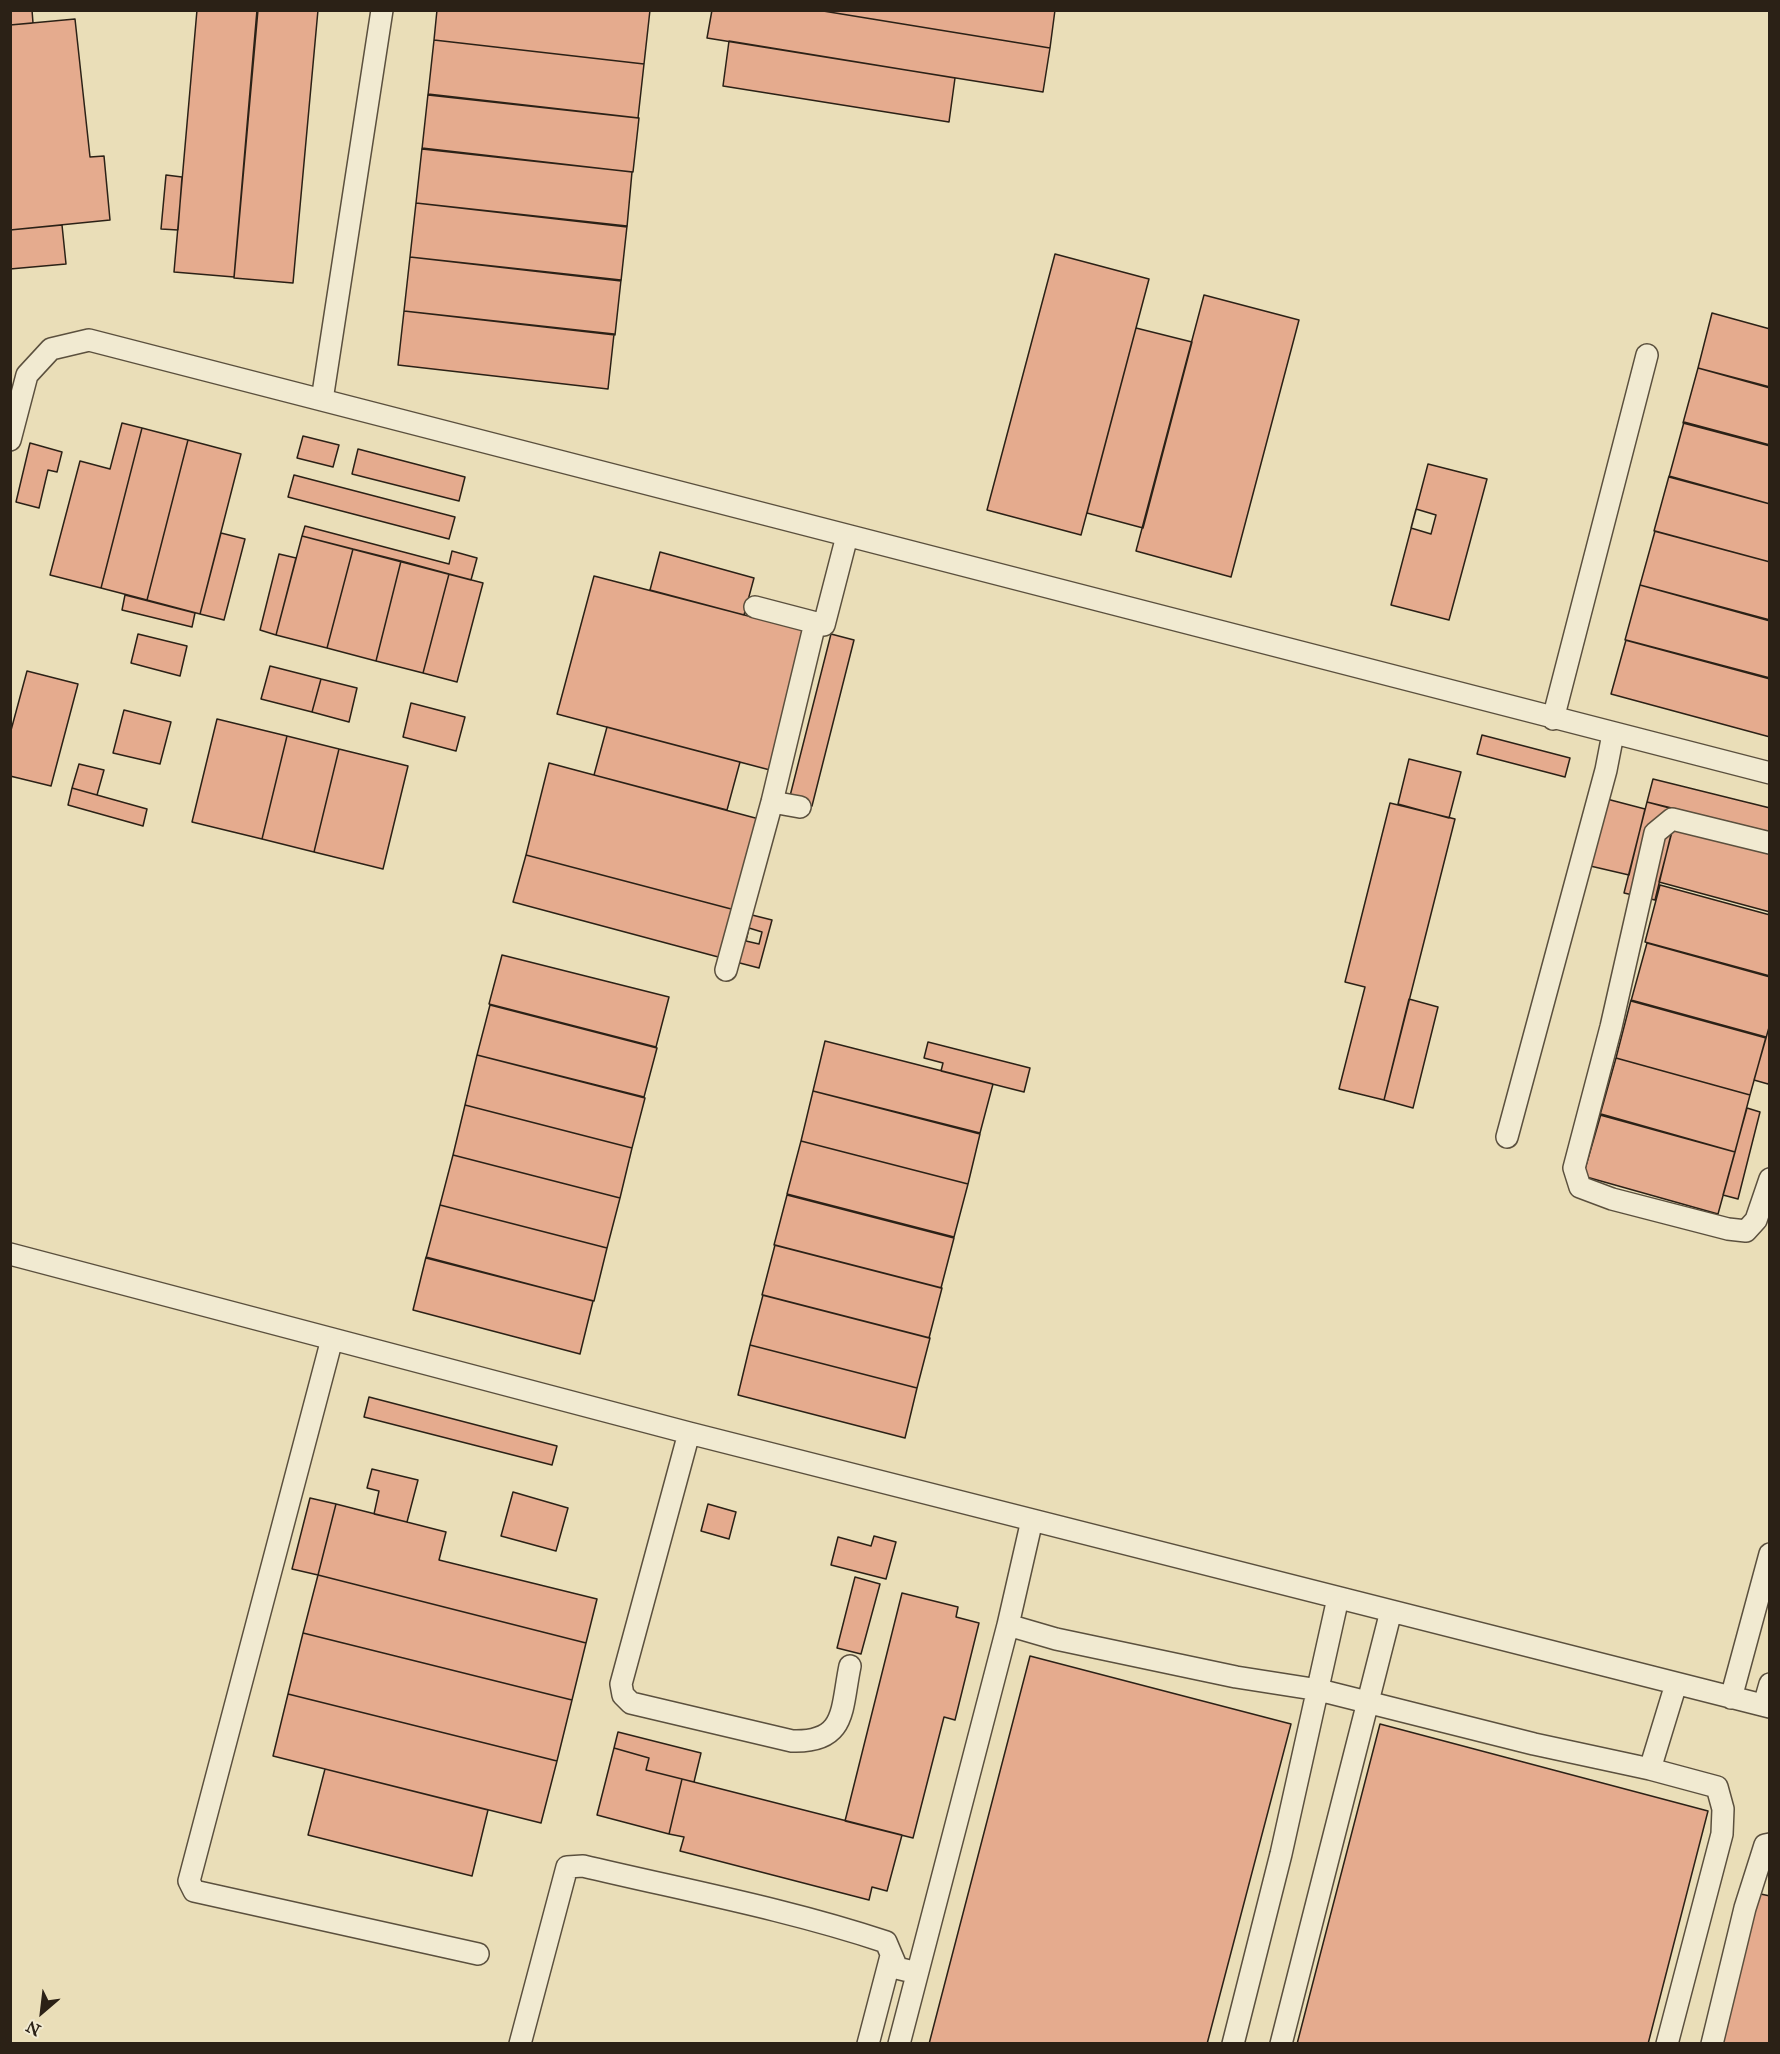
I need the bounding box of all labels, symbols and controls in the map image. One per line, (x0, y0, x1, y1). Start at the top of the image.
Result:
north arrow (12, 1982, 72, 2042)
text: N (23, 2017, 44, 2040)

